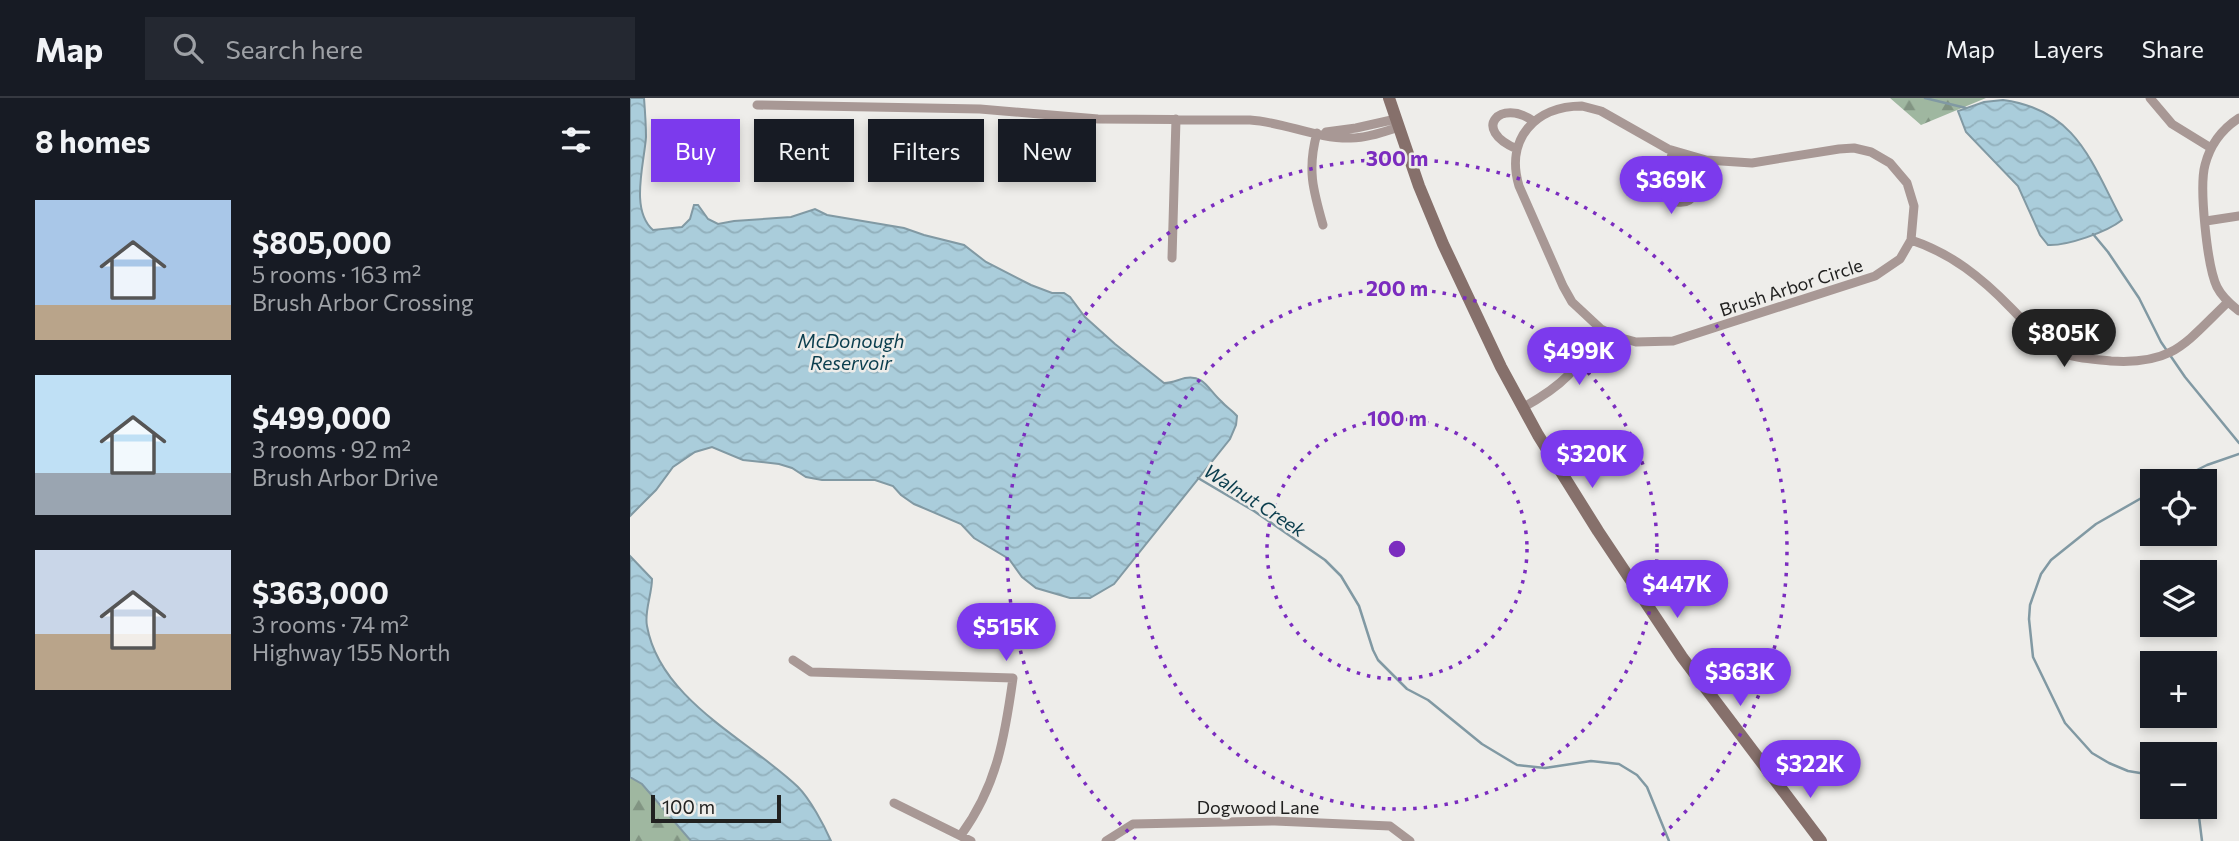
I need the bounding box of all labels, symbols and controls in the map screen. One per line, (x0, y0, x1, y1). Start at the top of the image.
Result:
search box (145, 17, 635, 80)
text: Map (35, 28, 103, 69)
icon: search (169, 29, 207, 67)
text: Search here (225, 33, 363, 64)
text: Map (1946, 34, 1995, 63)
text: Layers (2033, 34, 2104, 63)
text: Share (2142, 34, 2204, 63)
chip: Buy (651, 119, 740, 182)
chip: Rent (754, 119, 854, 182)
chip: Filters (868, 119, 984, 182)
chip: New (998, 119, 1096, 182)
icon: filters (557, 121, 595, 159)
text: 8 homes (35, 122, 151, 159)
text: 300 m (1366, 145, 1428, 170)
pin: $369K (1622, 156, 1720, 216)
text: $369K (1636, 165, 1706, 193)
text: $805,000 (252, 223, 392, 260)
icon: home (91, 228, 175, 312)
street label: Brush Arbor Circle (1717, 253, 1865, 321)
text: 5 rooms · 163 m² (252, 260, 421, 288)
text: 200 m (1366, 275, 1428, 300)
text: Brush Arbor Crossing (252, 288, 473, 316)
pin: $805K (2015, 310, 2113, 369)
text: $805K (2028, 318, 2100, 346)
pin: $499K (1530, 328, 1628, 387)
water label: McDonough Reservoir (798, 329, 905, 374)
text: $499K (1543, 336, 1615, 364)
text: $499,000 (252, 398, 391, 435)
icon: home (91, 403, 175, 487)
text: 100 m (1367, 405, 1427, 430)
pin: $320K (1543, 430, 1641, 490)
text: 3 rooms · 92 m² (252, 435, 411, 463)
text: $320K (1557, 439, 1627, 467)
water label: Walnut Creek (1200, 459, 1311, 542)
text: Brush Arbor Drive (252, 463, 439, 491)
map controls (2140, 469, 2217, 819)
button: locate (2140, 469, 2217, 546)
centre of rings (1385, 537, 1409, 561)
pin: $447K (1628, 560, 1726, 620)
button: layers (2140, 560, 2217, 637)
text: $447K (1642, 569, 1712, 597)
text: $363,000 (252, 573, 389, 610)
icon: home (91, 578, 175, 662)
pin: $515K (957, 603, 1055, 663)
text: 3 rooms · 74 m² (252, 610, 409, 638)
text: $515K (973, 612, 1039, 640)
text: Highway 155 North (252, 638, 450, 666)
pin: $363K (1691, 648, 1789, 708)
button: + (2140, 651, 2217, 728)
text: $363K (1705, 657, 1775, 685)
pin: $322K (1761, 740, 1859, 800)
button: − (2140, 742, 2217, 819)
text: $322K (1776, 749, 1844, 777)
scale bar (651, 792, 780, 824)
text: 100 m (662, 795, 715, 818)
street label: Dogwood Lane (1197, 796, 1319, 818)

